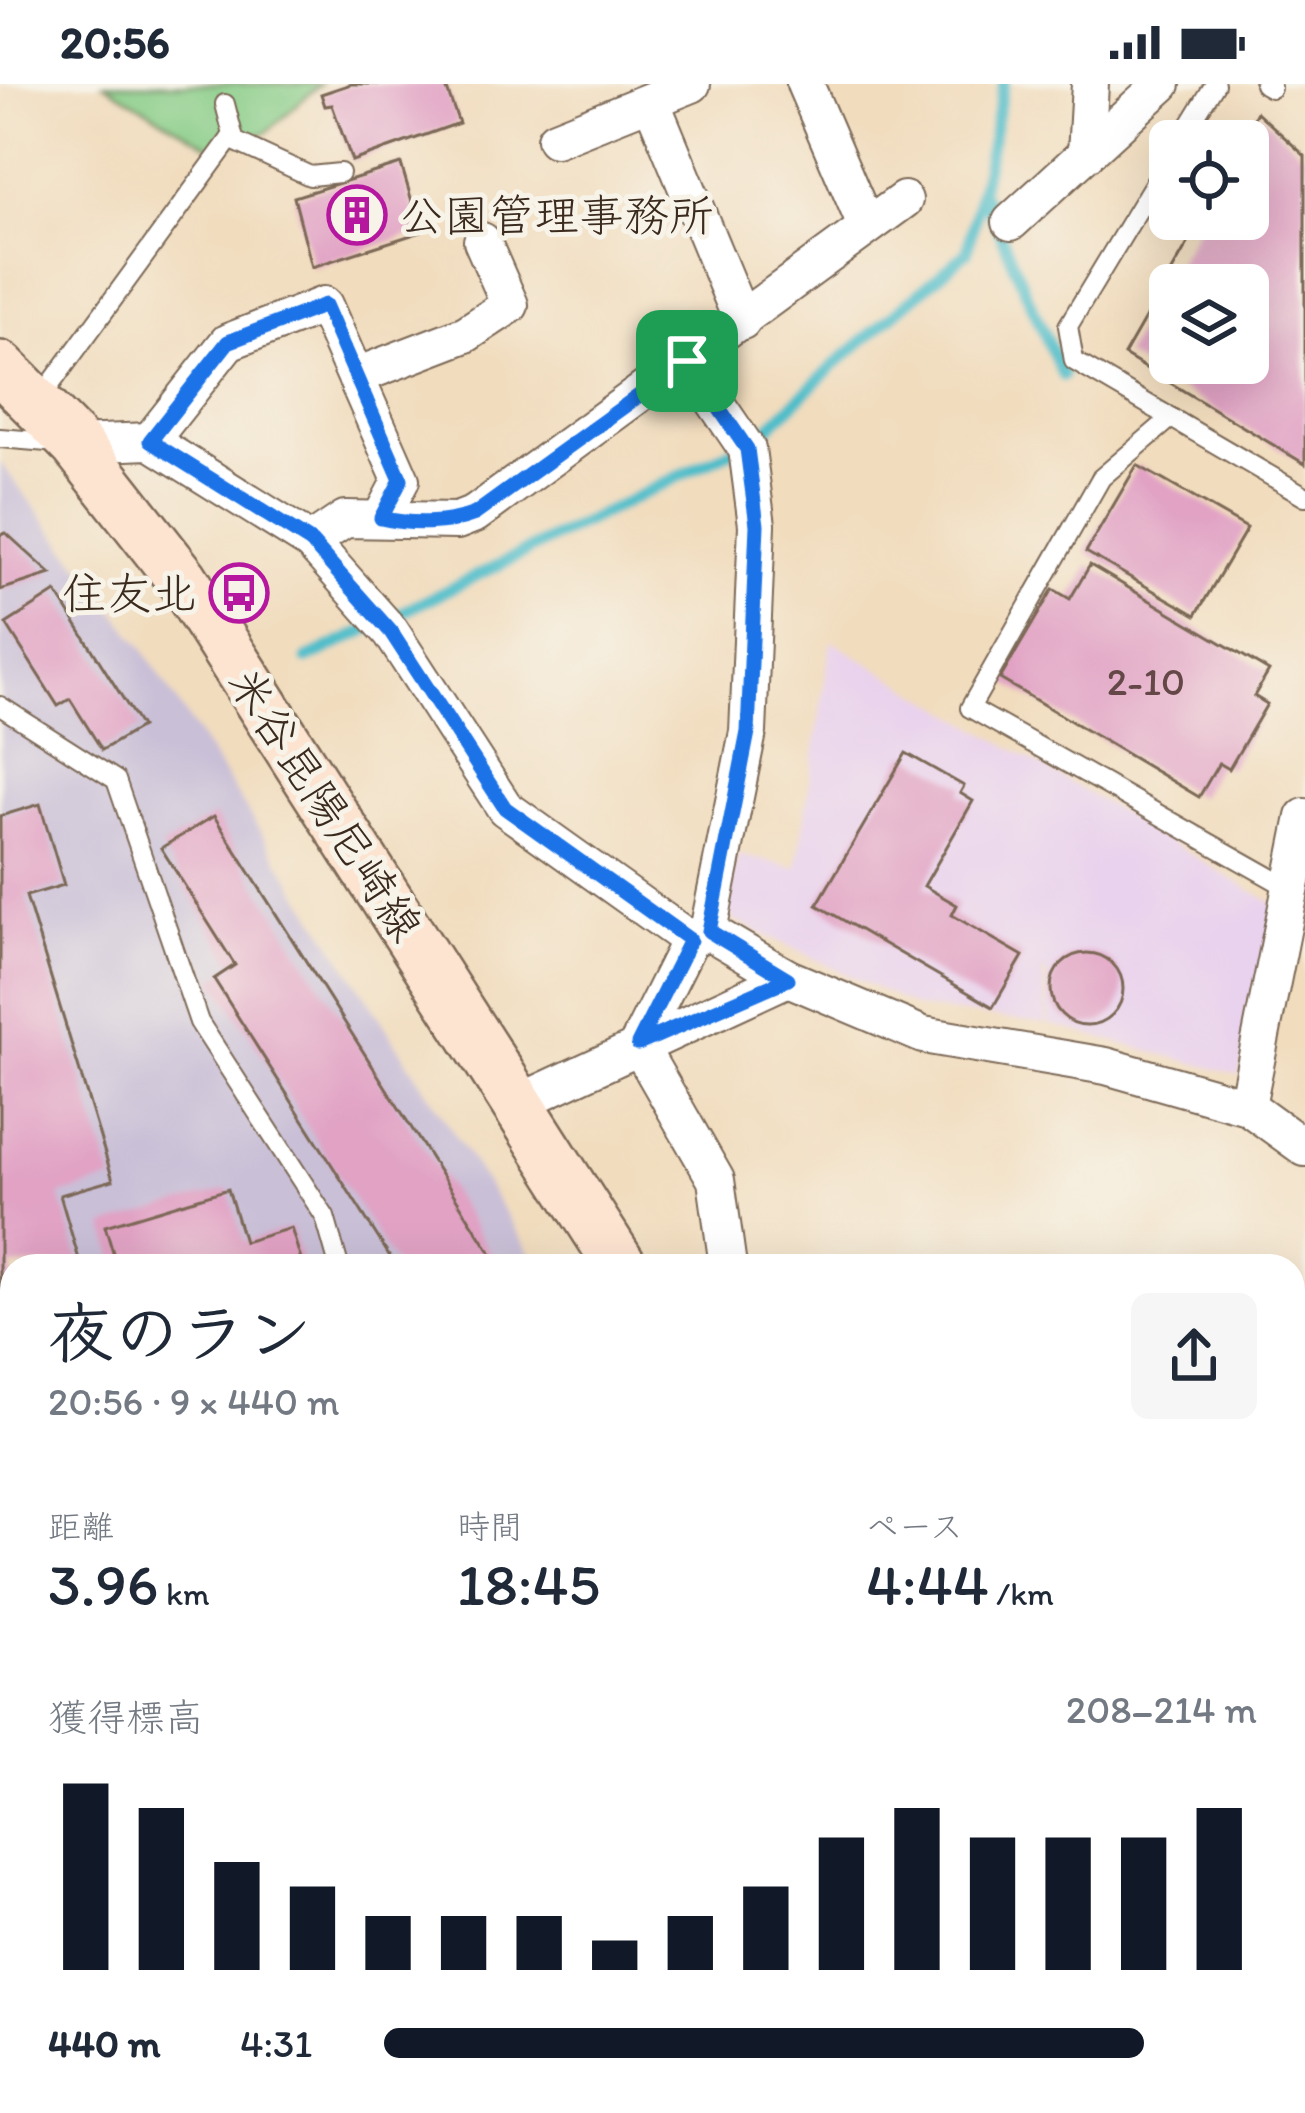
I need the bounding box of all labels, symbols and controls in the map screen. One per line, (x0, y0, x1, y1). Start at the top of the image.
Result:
text: 20:56 (60, 15, 170, 69)
map controls (1149, 120, 1269, 384)
button: locate (1149, 120, 1269, 240)
building icon: 公園管理事務所 (326, 184, 388, 246)
place label: 公園管理事務所 (399, 188, 714, 242)
button: layers (1149, 264, 1269, 384)
pin (636, 310, 738, 412)
icon: arrive (654, 328, 720, 394)
bus stop icon: 住友北 (208, 562, 270, 624)
place label: 住友北 (62, 566, 197, 620)
street label: 米谷昆陽尼崎線 (218, 657, 434, 951)
house number: 2-10 (1107, 658, 1185, 705)
text: 夜のラン (48, 1293, 312, 1373)
button: share (1131, 1293, 1257, 1419)
text: 20:56 · 9 × 440 m (48, 1378, 340, 1425)
text: 距離 (48, 1507, 114, 1546)
text: 時間 (457, 1507, 523, 1546)
text: ペース (866, 1507, 963, 1546)
text: 3.96 (48, 1548, 159, 1620)
text: 18:45 (457, 1548, 600, 1620)
text: 4:44 (866, 1548, 989, 1620)
text: km (159, 1574, 210, 1613)
text: /km (989, 1574, 1054, 1613)
text: 208–214 m (1066, 1686, 1257, 1733)
text: 獲得標高 (48, 1694, 204, 1741)
text: 440 m (48, 2020, 160, 2067)
text: 4:31 (240, 2020, 312, 2067)

